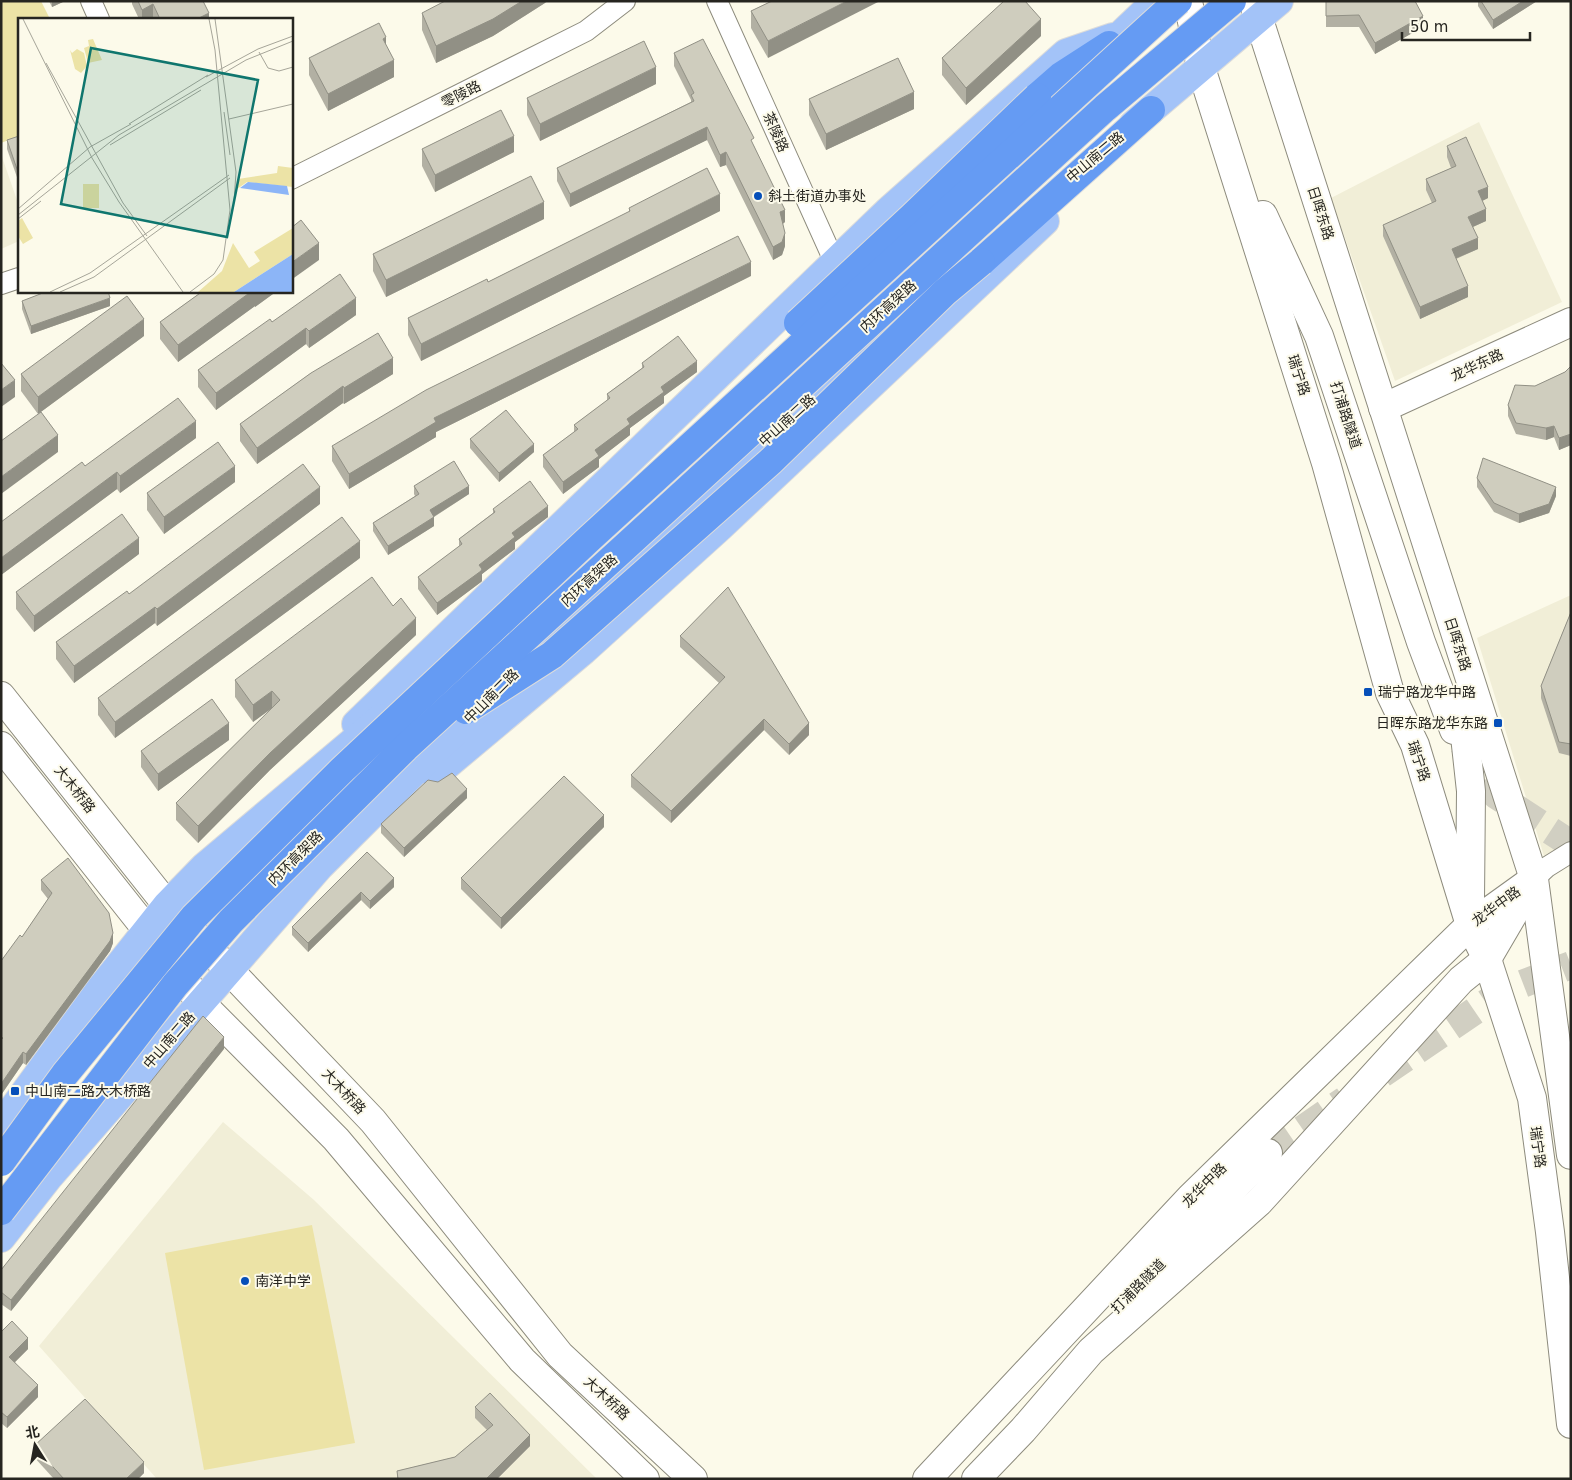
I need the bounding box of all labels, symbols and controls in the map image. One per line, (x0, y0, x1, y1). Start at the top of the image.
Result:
scale bar (1402, 10, 1530, 42)
inset map (18, 18, 292, 292)
text: 50 m (1410, 18, 1448, 36)
street label: 零陵路 (439, 77, 483, 111)
street label: 茶陵路 (760, 110, 792, 154)
street label: 中山南二路 (1063, 128, 1127, 186)
street label: 日晖东路 (1305, 184, 1337, 242)
place label: 斜土街道办事处 (768, 188, 866, 204)
marker: 斜土街道办事处 (752, 190, 764, 202)
street label: 内环高架路 (857, 277, 919, 335)
street label: 龙华东路 (1448, 346, 1506, 384)
street label: 瑞宁路 (1285, 353, 1313, 397)
street label: 打浦路隧道 (1328, 379, 1364, 451)
street label: 中山南二路 (756, 391, 818, 449)
street label: 内环高架路 (558, 551, 620, 609)
street label: 日晖东路 (1442, 615, 1474, 673)
street label: 中山南二路 (461, 666, 521, 726)
place label: 瑞宁路龙华中路 (1378, 684, 1476, 700)
marker: 瑞宁路龙华中路 (1362, 686, 1374, 698)
place label: 日晖东路龙华东路 (1376, 715, 1488, 731)
marker: 日晖东路龙华东路 (1492, 717, 1504, 729)
street label: 瑞宁路 (1405, 739, 1433, 783)
street label: 大木桥路 (51, 762, 99, 816)
street label: 内环高架路 (265, 828, 325, 888)
street label: 龙华中路 (1469, 883, 1523, 929)
street label: 中山南二路 (140, 1008, 198, 1072)
street label: 大木桥路 (319, 1065, 369, 1117)
place label: 中山南二路大木桥路 (25, 1083, 151, 1099)
marker: 中山南二路大木桥路 (9, 1085, 21, 1097)
street label: 瑞宁路 (1527, 1125, 1549, 1169)
street label: 龙华中路 (1179, 1160, 1229, 1210)
street label: 打浦路隧道 (1108, 1256, 1168, 1316)
place label: 南洋中学 (255, 1273, 311, 1289)
marker: 南洋中学 (239, 1275, 251, 1287)
street label: 大木桥路 (581, 1373, 633, 1423)
north arrow (10, 1420, 60, 1470)
text: 北 (24, 1423, 41, 1441)

